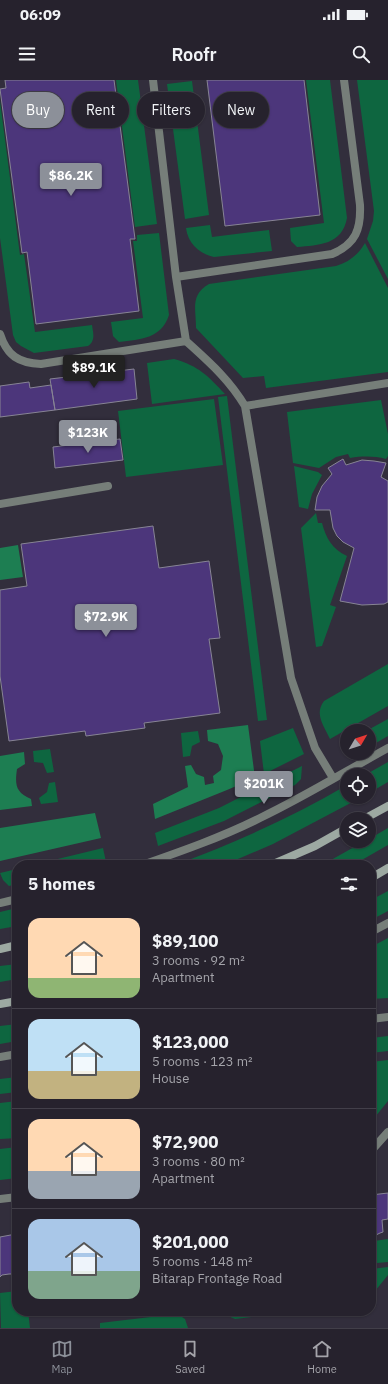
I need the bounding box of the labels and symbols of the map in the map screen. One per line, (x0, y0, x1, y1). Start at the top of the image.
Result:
pin: $86.2K (38, 163, 104, 197)
pin: $89.1K (61, 355, 127, 389)
pin: $123K (60, 420, 116, 454)
pin: $72.9K (73, 604, 139, 638)
north arrow (340, 724, 376, 760)
pin: $201K (236, 771, 292, 805)

